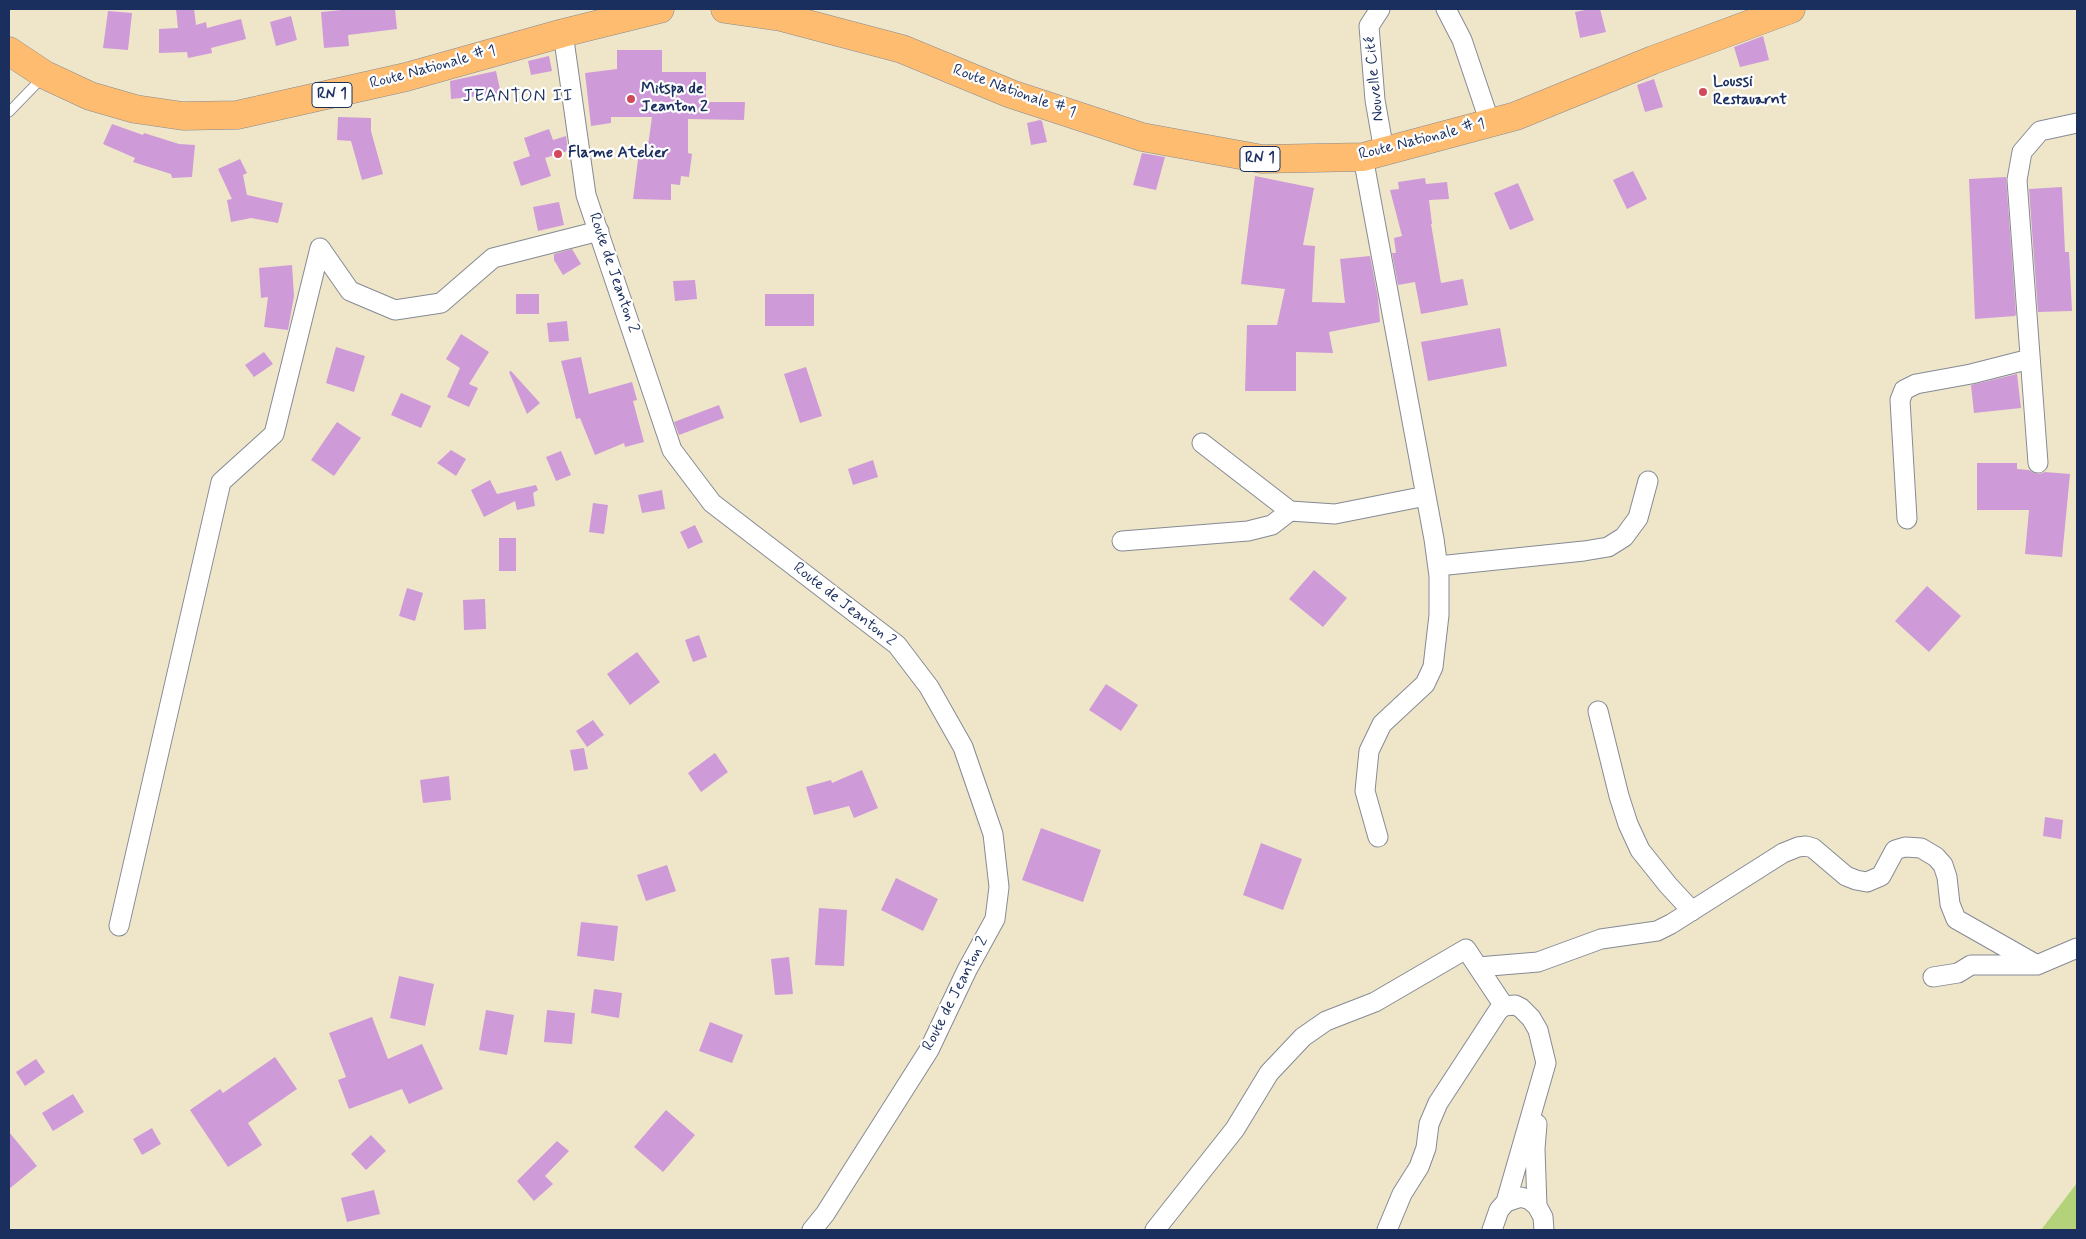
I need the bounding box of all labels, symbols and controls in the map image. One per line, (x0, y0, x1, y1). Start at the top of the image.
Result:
street label: Nouvelle Cité (1361, 36, 1389, 122)
street label: Route Nationale # 1 (368, 42, 498, 94)
street label: Route Nationale # 1 (950, 61, 1078, 123)
place label: Loussi Restauarnt (1713, 73, 1787, 111)
place label: Mitspa de Jeanton 2 (641, 80, 708, 118)
road number: RN 1 (312, 82, 352, 108)
district label: JEANTON II (460, 86, 576, 108)
marker: Loussi Restauarnt (1697, 86, 1709, 98)
marker: Mitspa de Jeanton 2 (625, 93, 637, 105)
street label: Route Nationale # 1 (1357, 115, 1487, 165)
place label: Flame Atelier (568, 144, 669, 164)
road number: RN 1 (1240, 146, 1280, 172)
marker: Flame Atelier (552, 148, 564, 160)
street label: Route de Jeanton 2 (583, 210, 643, 336)
street label: Route de Jeanton 2 (789, 559, 899, 651)
street label: Route de Jeanton 2 (919, 934, 993, 1054)

